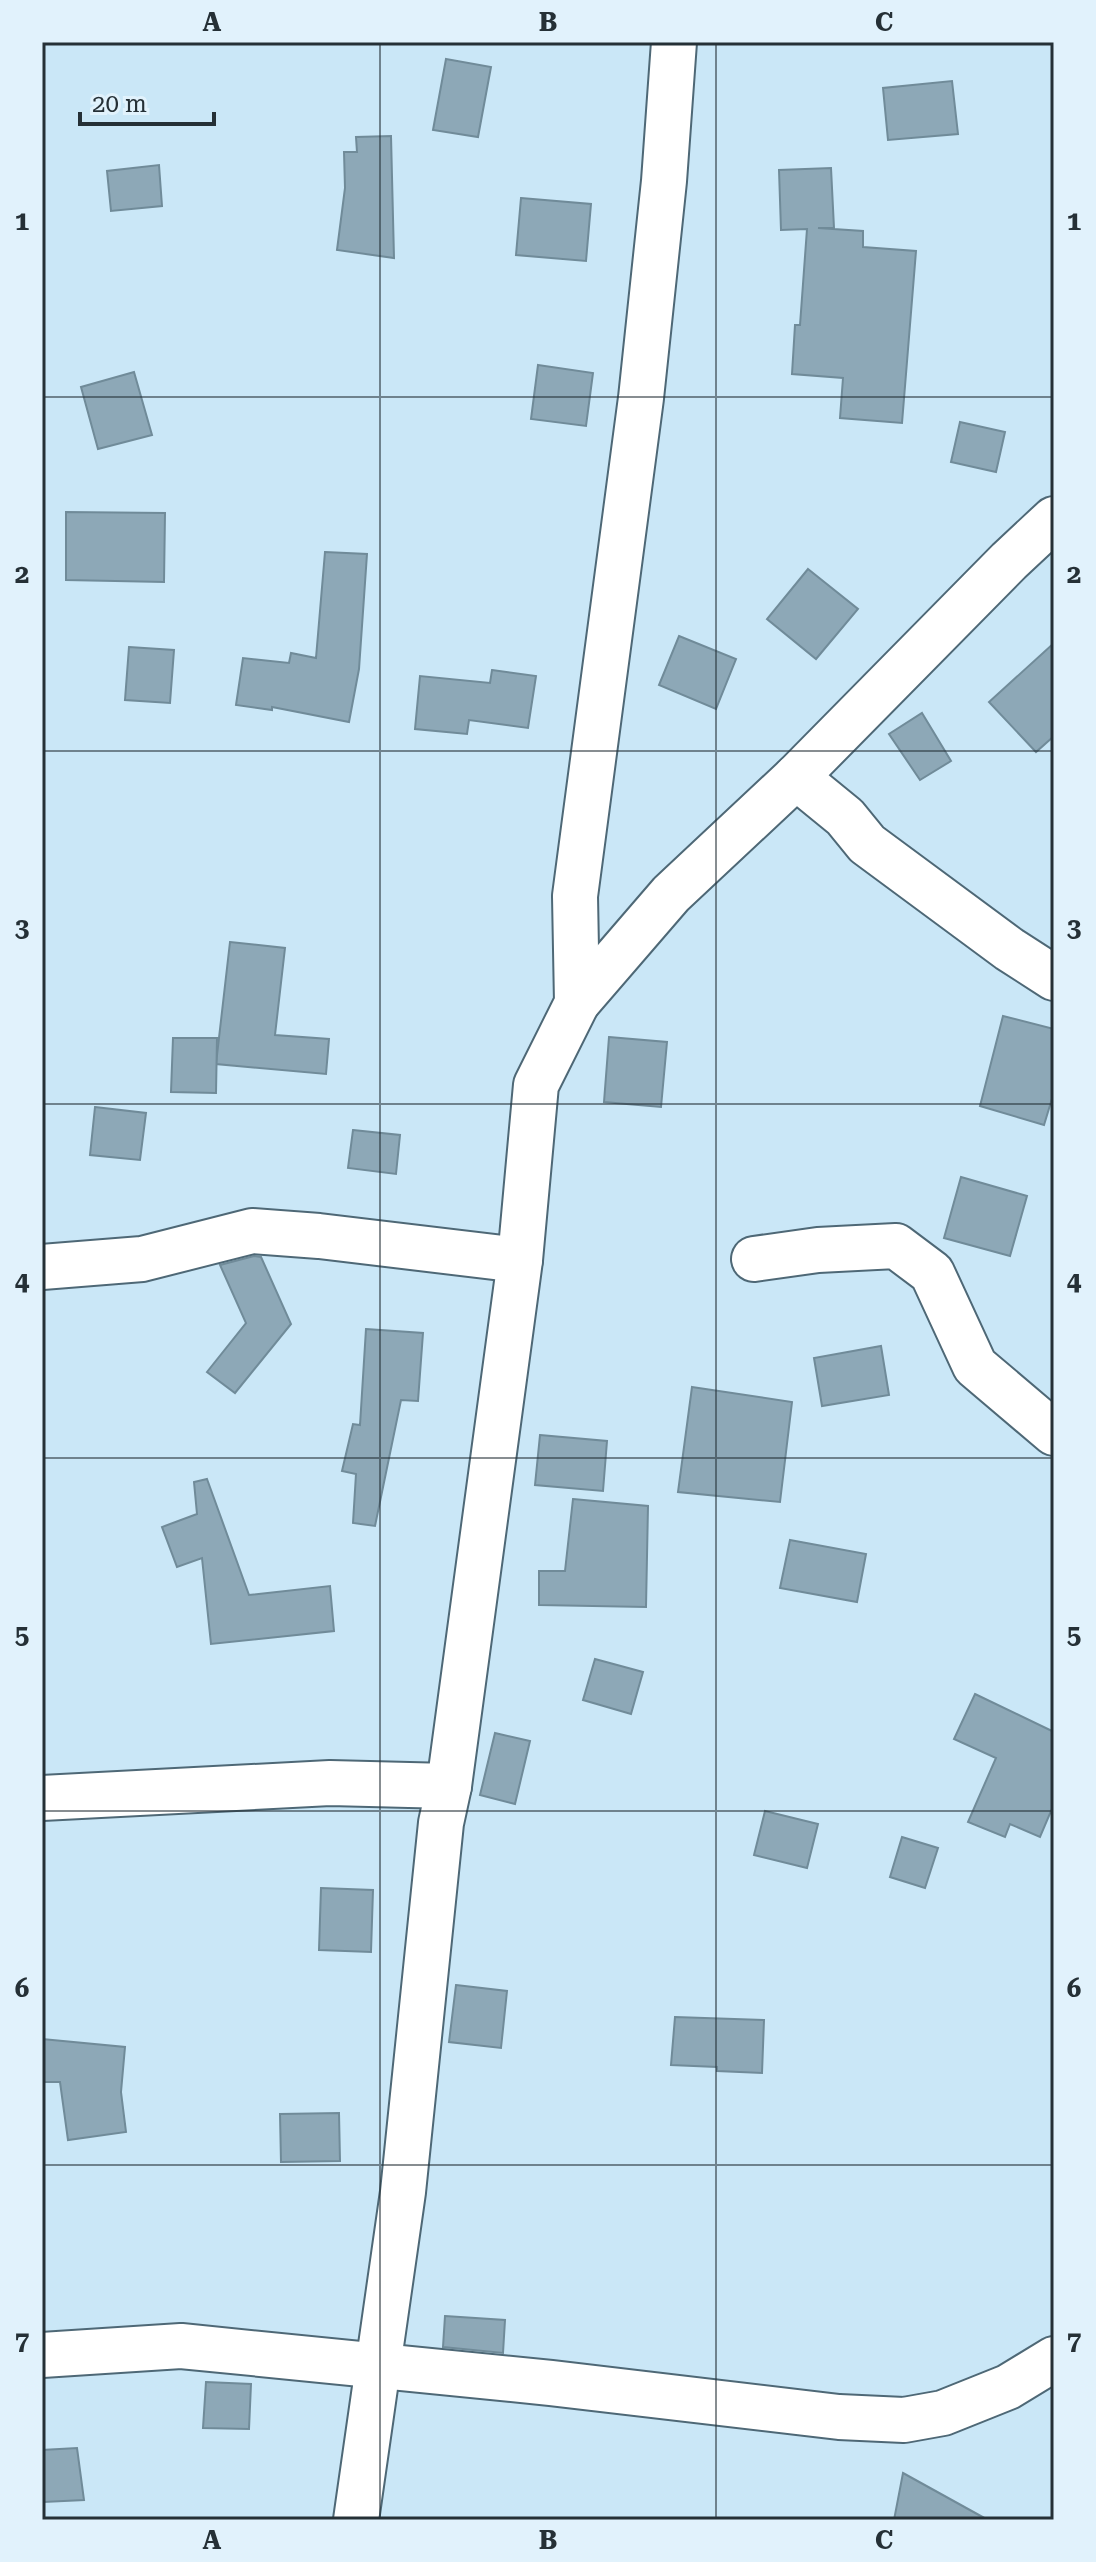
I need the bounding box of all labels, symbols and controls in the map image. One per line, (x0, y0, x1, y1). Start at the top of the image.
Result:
text: A (203, 7, 222, 37)
text: B (539, 7, 557, 37)
text: C (875, 7, 893, 37)
scale bar (80, 76, 214, 126)
text: 20 m (92, 90, 147, 118)
text: 1 (15, 206, 29, 236)
text: 1 (1067, 206, 1081, 236)
text: 2 (15, 559, 29, 589)
text: 2 (1067, 559, 1081, 589)
text: 3 (15, 913, 29, 943)
text: 3 (1067, 913, 1081, 943)
text: 4 (15, 1266, 30, 1296)
text: 4 (1067, 1266, 1082, 1296)
text: 5 (15, 1620, 29, 1650)
text: 5 (1067, 1620, 1081, 1650)
text: 6 (15, 1973, 29, 2003)
text: 6 (1067, 1973, 1081, 2003)
text: 7 (15, 2326, 29, 2356)
text: 7 (1067, 2326, 1081, 2356)
text: A (203, 2525, 222, 2555)
text: B (539, 2525, 557, 2555)
text: C (875, 2525, 893, 2555)

